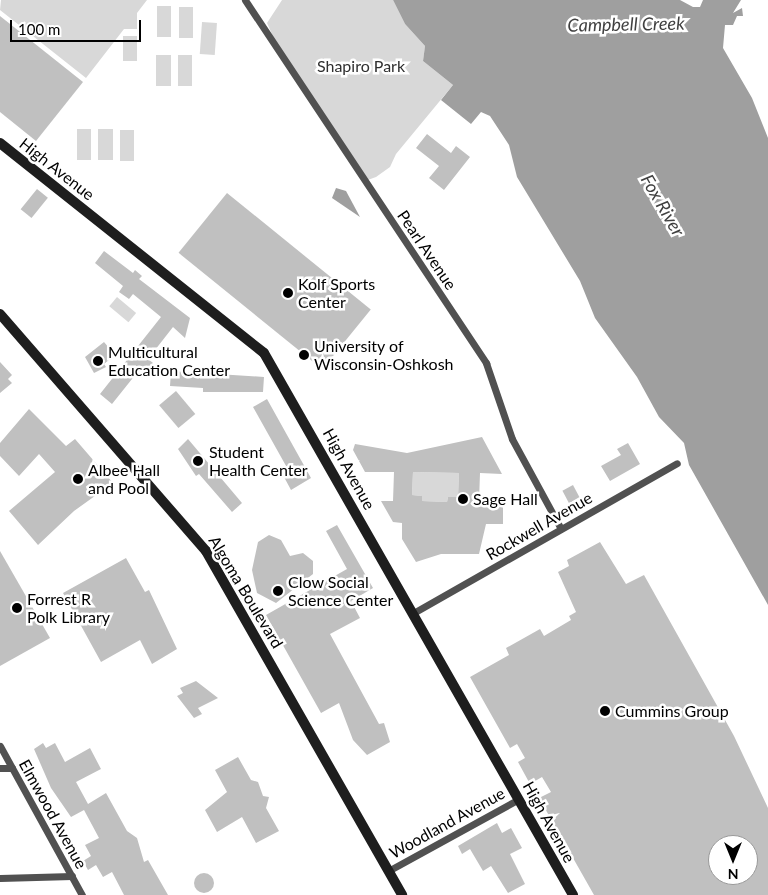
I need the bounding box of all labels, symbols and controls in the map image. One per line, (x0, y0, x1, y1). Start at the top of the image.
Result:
scale bar (12, 10, 144, 42)
water label: Campbell Creek (567, 12, 685, 36)
text: 100 m (18, 20, 60, 38)
park label: Shapiro Park (317, 56, 405, 76)
street label: High Avenue (16, 134, 98, 204)
water label: Fox River (637, 170, 689, 240)
street label: Pearl Avenue (393, 206, 461, 294)
place label: Kolf Sports Center (298, 274, 376, 312)
marker: Kolf Sports Center (282, 287, 294, 299)
place label: University of Wisconsin-Oshkosh (314, 336, 454, 374)
place label: Multicultural Education Center (108, 342, 230, 380)
marker: University of Wisconsin-Oshkosh (298, 349, 310, 361)
marker: Multicultural Education Center (92, 355, 104, 367)
street label: High Avenue (319, 425, 379, 513)
place label: Student Health Center (209, 442, 308, 480)
marker: Student Health Center (191, 454, 205, 468)
place label: Albee Hall and Pool (88, 460, 160, 498)
marker: Albee Hall and Pool (72, 473, 84, 485)
street label: Rockwell Avenue (482, 488, 596, 564)
place label: Sage Hall (473, 489, 538, 509)
marker: Sage Hall (457, 493, 469, 505)
street label: Algoma Boulevard (205, 532, 287, 652)
place label: Clow Social Science Center (288, 572, 393, 610)
marker: Clow Social Science Center (272, 585, 284, 597)
place label: Forrest R Polk Library (27, 589, 110, 627)
marker: Forrest R Polk Library (11, 602, 23, 614)
place label: Cummins Group (615, 701, 729, 721)
marker: Cummins Group (599, 705, 611, 717)
street label: Elmwood Avenue (15, 756, 91, 872)
street label: High Avenue (519, 778, 579, 866)
street label: Woodland Avenue (386, 783, 508, 863)
north arrow (708, 835, 758, 885)
text: N (728, 866, 738, 883)

